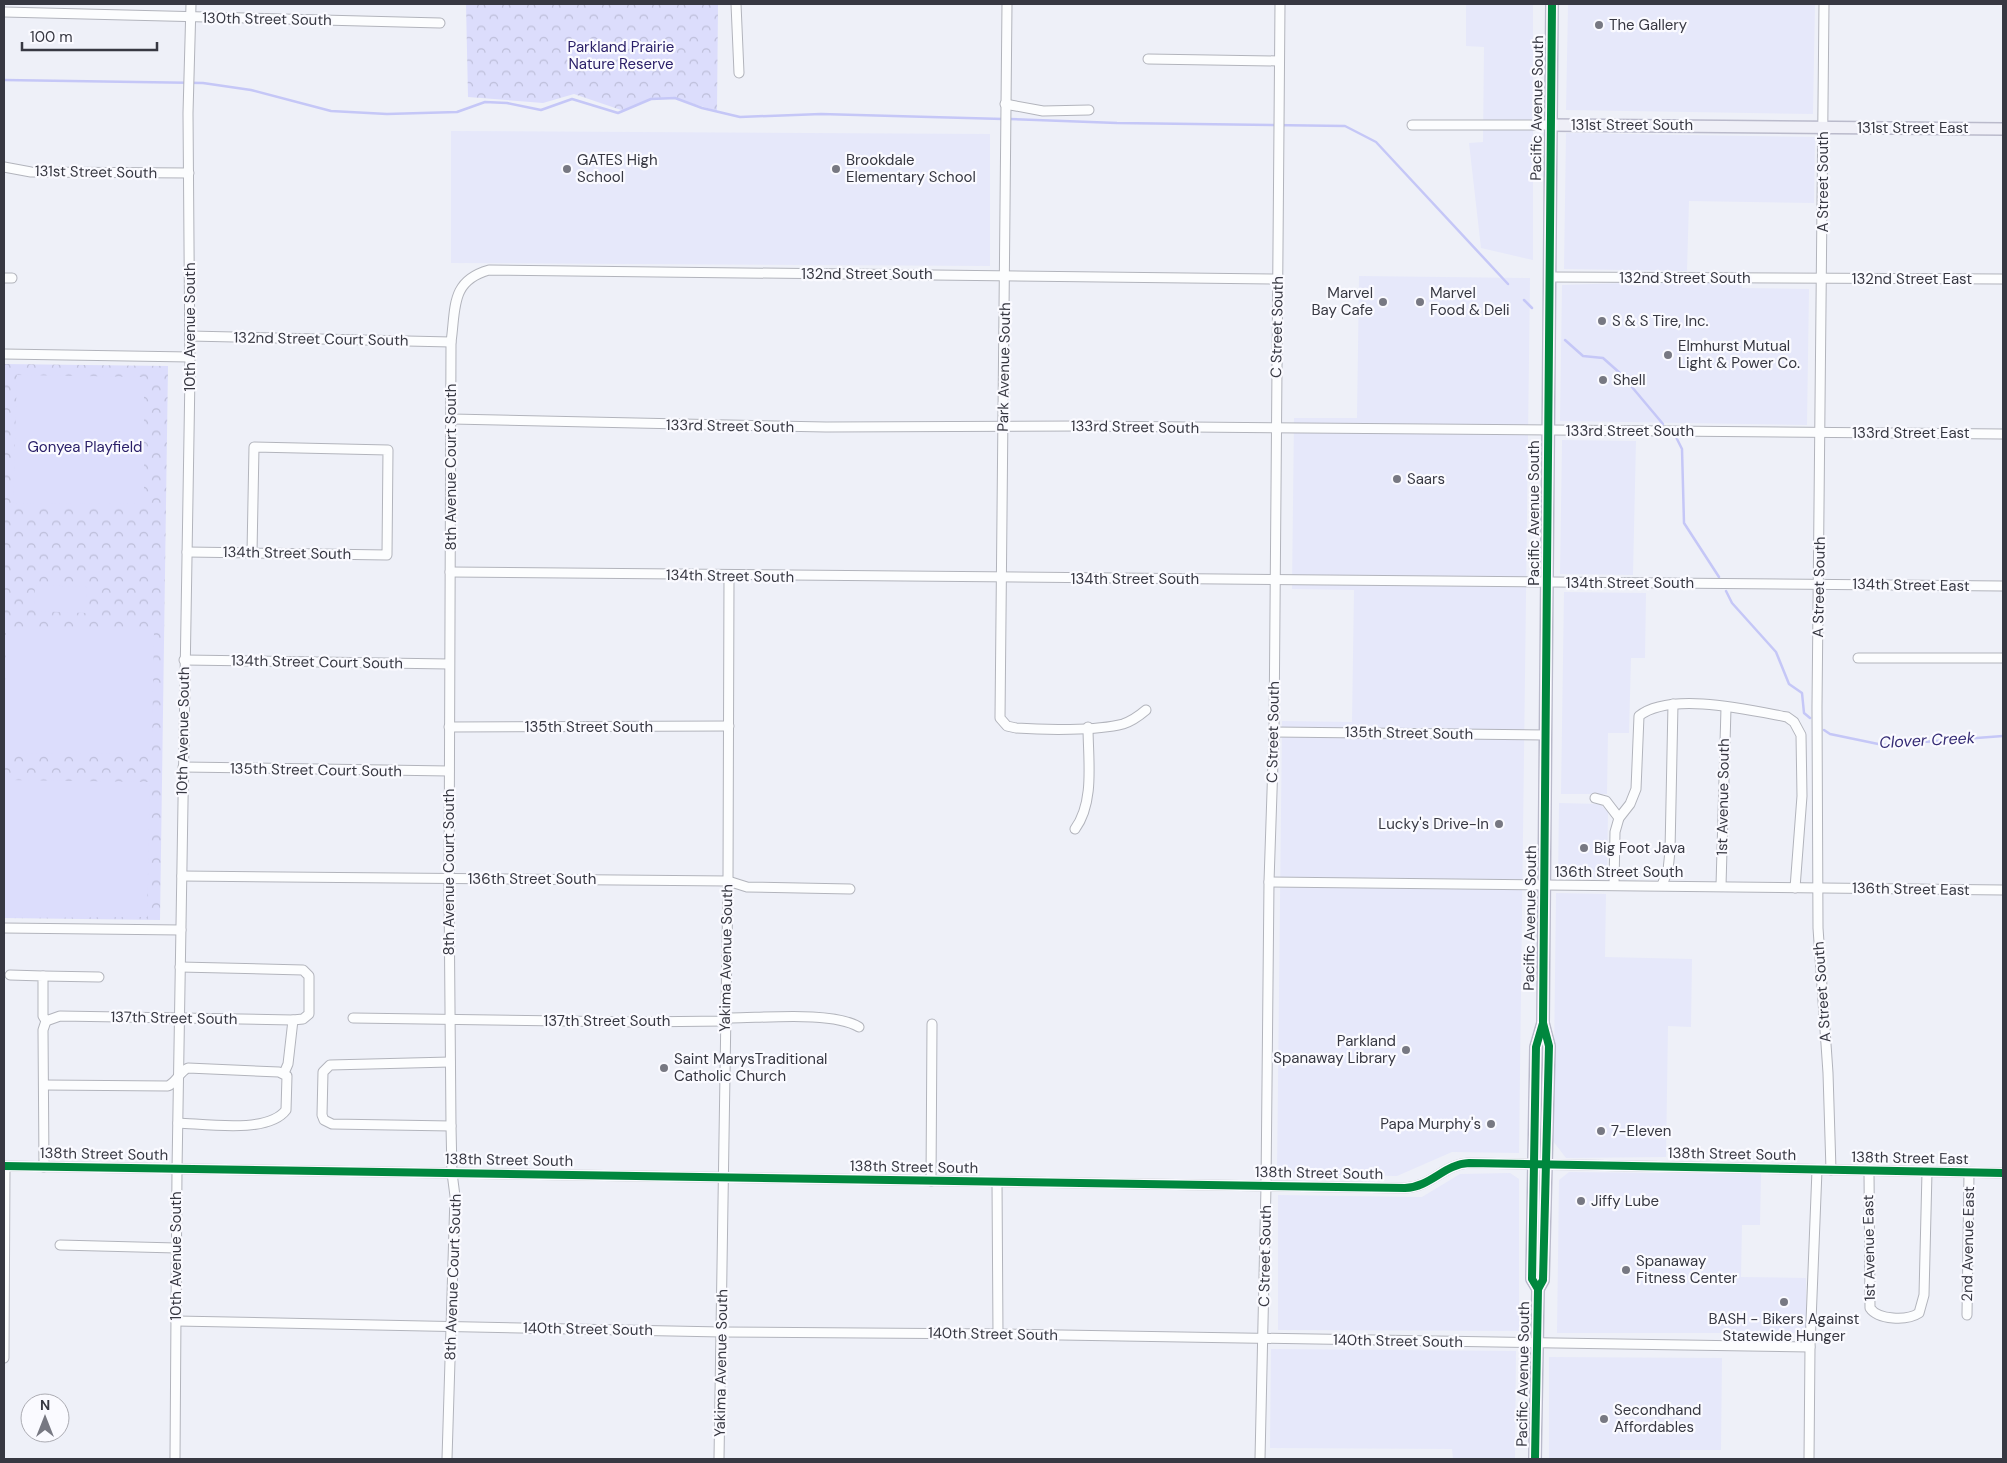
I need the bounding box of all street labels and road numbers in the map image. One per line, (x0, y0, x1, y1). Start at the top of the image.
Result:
street label: 130th Street South (202, 8, 332, 30)
street label: Pacific Avenue South (1526, 35, 1548, 181)
street label: 131st Street South (1571, 115, 1693, 135)
street label: 131st Street East (1857, 118, 1969, 138)
street label: A Street South (1813, 131, 1833, 233)
street label: 131st Street South (35, 161, 157, 183)
street label: 10th Avenue South (180, 262, 200, 392)
street label: 132nd Street South (801, 264, 933, 284)
street label: 132nd Street South (1619, 268, 1751, 288)
street label: 132nd Street East (1852, 269, 1972, 289)
street label: C Street South (1266, 276, 1288, 378)
street label: Park Avenue South (993, 302, 1015, 432)
street label: 132nd Street Court South (233, 327, 409, 351)
street label: 8th Avenue Court South (441, 384, 461, 550)
street label: 133rd Street South (666, 415, 794, 437)
street label: 133rd Street South (1071, 416, 1199, 438)
street label: 133rd Street South (1566, 421, 1694, 441)
street label: 133rd Street East (1852, 423, 1970, 443)
street label: Pacific Avenue South (1524, 440, 1544, 586)
street label: A Street South (1808, 536, 1830, 638)
street label: 134th Street South (223, 542, 351, 564)
street label: 134th Street South (666, 565, 794, 587)
street label: 134th Street South (1071, 569, 1199, 589)
street label: 134th Street South (1566, 573, 1694, 593)
street label: 134th Street East (1852, 574, 1970, 596)
street label: 134th Street Court South (231, 651, 403, 673)
street label: 10th Avenue South (172, 666, 194, 796)
street label: C Street South (1262, 681, 1284, 783)
street label: 135th Street South (525, 717, 653, 737)
street label: 135th Street South (1345, 722, 1473, 744)
street label: 1st Avenue South (1712, 738, 1734, 856)
street label: 135th Street Court South (230, 759, 402, 781)
street label: 8th Avenue Court South (439, 789, 459, 955)
street label: Pacific Avenue South (1519, 845, 1541, 991)
street label: 136th Street South (1555, 862, 1683, 882)
street label: 136th Street South (468, 869, 596, 889)
street label: 136th Street East (1852, 878, 1970, 900)
street label: Yakima Avenue South (715, 884, 737, 1032)
street label: A Street South (1808, 941, 1836, 1043)
street label: 137th Street South (110, 1007, 238, 1029)
street label: 137th Street South (544, 1011, 671, 1031)
street label: 138th Street South (40, 1143, 168, 1165)
street label: 138th Street South (1668, 1143, 1796, 1165)
street label: 138th Street East (1851, 1147, 1969, 1169)
street label: 138th Street South (445, 1149, 573, 1171)
street label: 138th Street South (850, 1156, 978, 1178)
street label: 138th Street South (1255, 1162, 1383, 1184)
street label: 2nd Avenue East (1957, 1186, 1979, 1302)
street label: 10th Avenue South (166, 1191, 186, 1321)
street label: 8th Avenue Court South (440, 1193, 466, 1361)
street label: 1st Avenue East (1858, 1195, 1880, 1301)
street label: C Street South (1254, 1205, 1276, 1307)
street label: Yakima Avenue South (710, 1289, 732, 1437)
street label: Pacific Avenue South (1512, 1301, 1534, 1447)
street label: 140th Street South (523, 1318, 653, 1340)
street label: 140th Street South (928, 1323, 1058, 1345)
street label: 140th Street South (1333, 1330, 1463, 1352)

